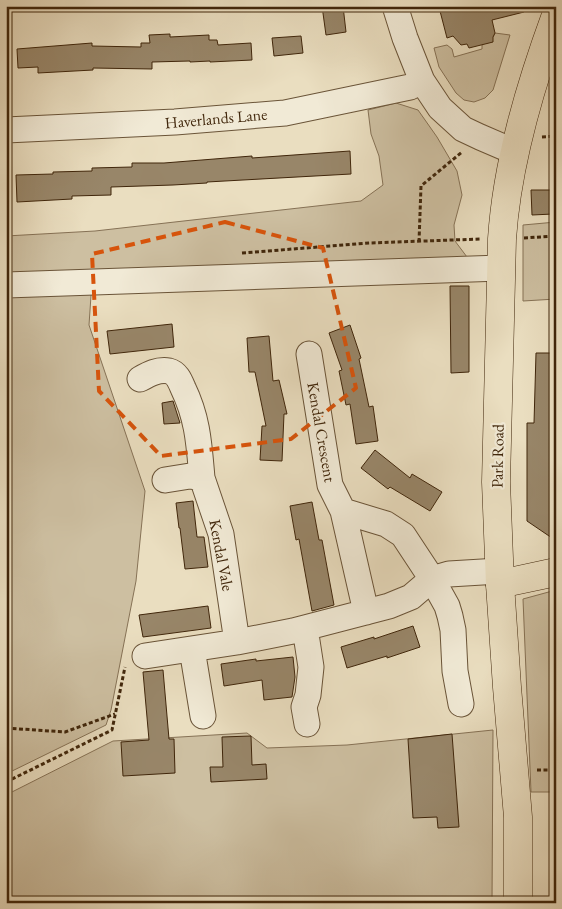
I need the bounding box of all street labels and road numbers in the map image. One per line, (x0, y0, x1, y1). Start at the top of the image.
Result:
street label: Haverlands Lane (164, 104, 268, 133)
street label: Kendal Crescent (302, 380, 341, 484)
street label: Park Road (486, 423, 509, 488)
street label: Kendal Vale (204, 517, 239, 593)

